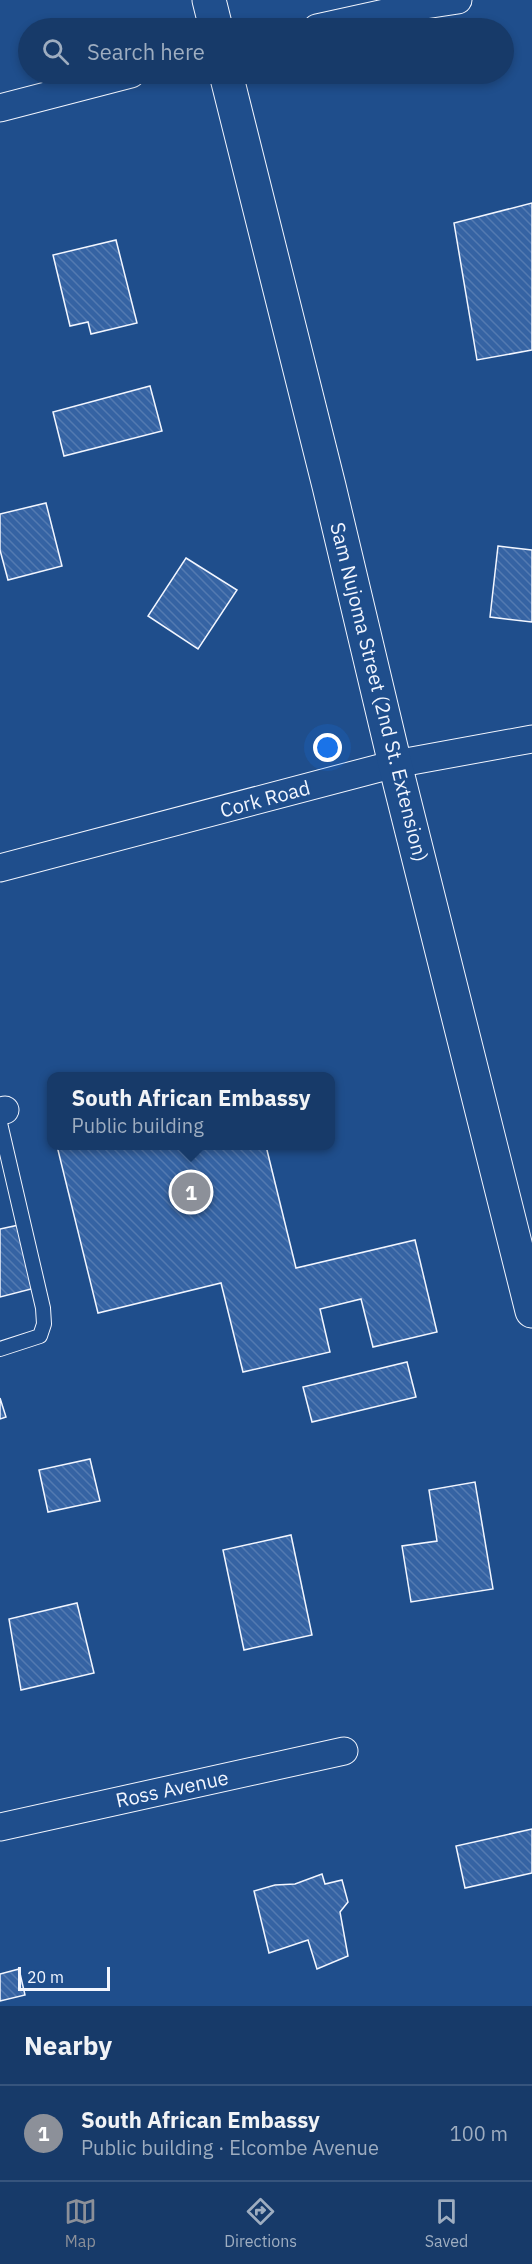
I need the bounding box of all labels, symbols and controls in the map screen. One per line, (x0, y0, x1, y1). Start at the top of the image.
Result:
search box (18, 18, 514, 84)
icon: search (39, 35, 72, 68)
text: Search here (87, 37, 205, 66)
street label: Sam Nujoma Street (2nd St. Extension) (324, 519, 435, 864)
your location (313, 733, 342, 762)
street label: Cork Road (217, 774, 313, 823)
popup (47, 1072, 335, 1150)
text: South African Embassy (72, 1083, 310, 1112)
text: Public building (72, 1112, 204, 1139)
pin: 1 (172, 1170, 210, 1214)
street label: Ross Avenue (113, 1763, 231, 1814)
scale bar (18, 1964, 110, 1992)
text: 20 m (27, 1967, 64, 1987)
text: Nearby (24, 2028, 112, 2062)
text: South African Embassy (81, 2105, 320, 2134)
text: 1 (38, 2120, 50, 2147)
text: 100 m (450, 2120, 508, 2147)
text: Public building · Elcombe Avenue (81, 2134, 379, 2161)
tab: Map (64, 2195, 97, 2251)
tab: Directions (224, 2195, 297, 2251)
tab: Saved (425, 2195, 468, 2251)

